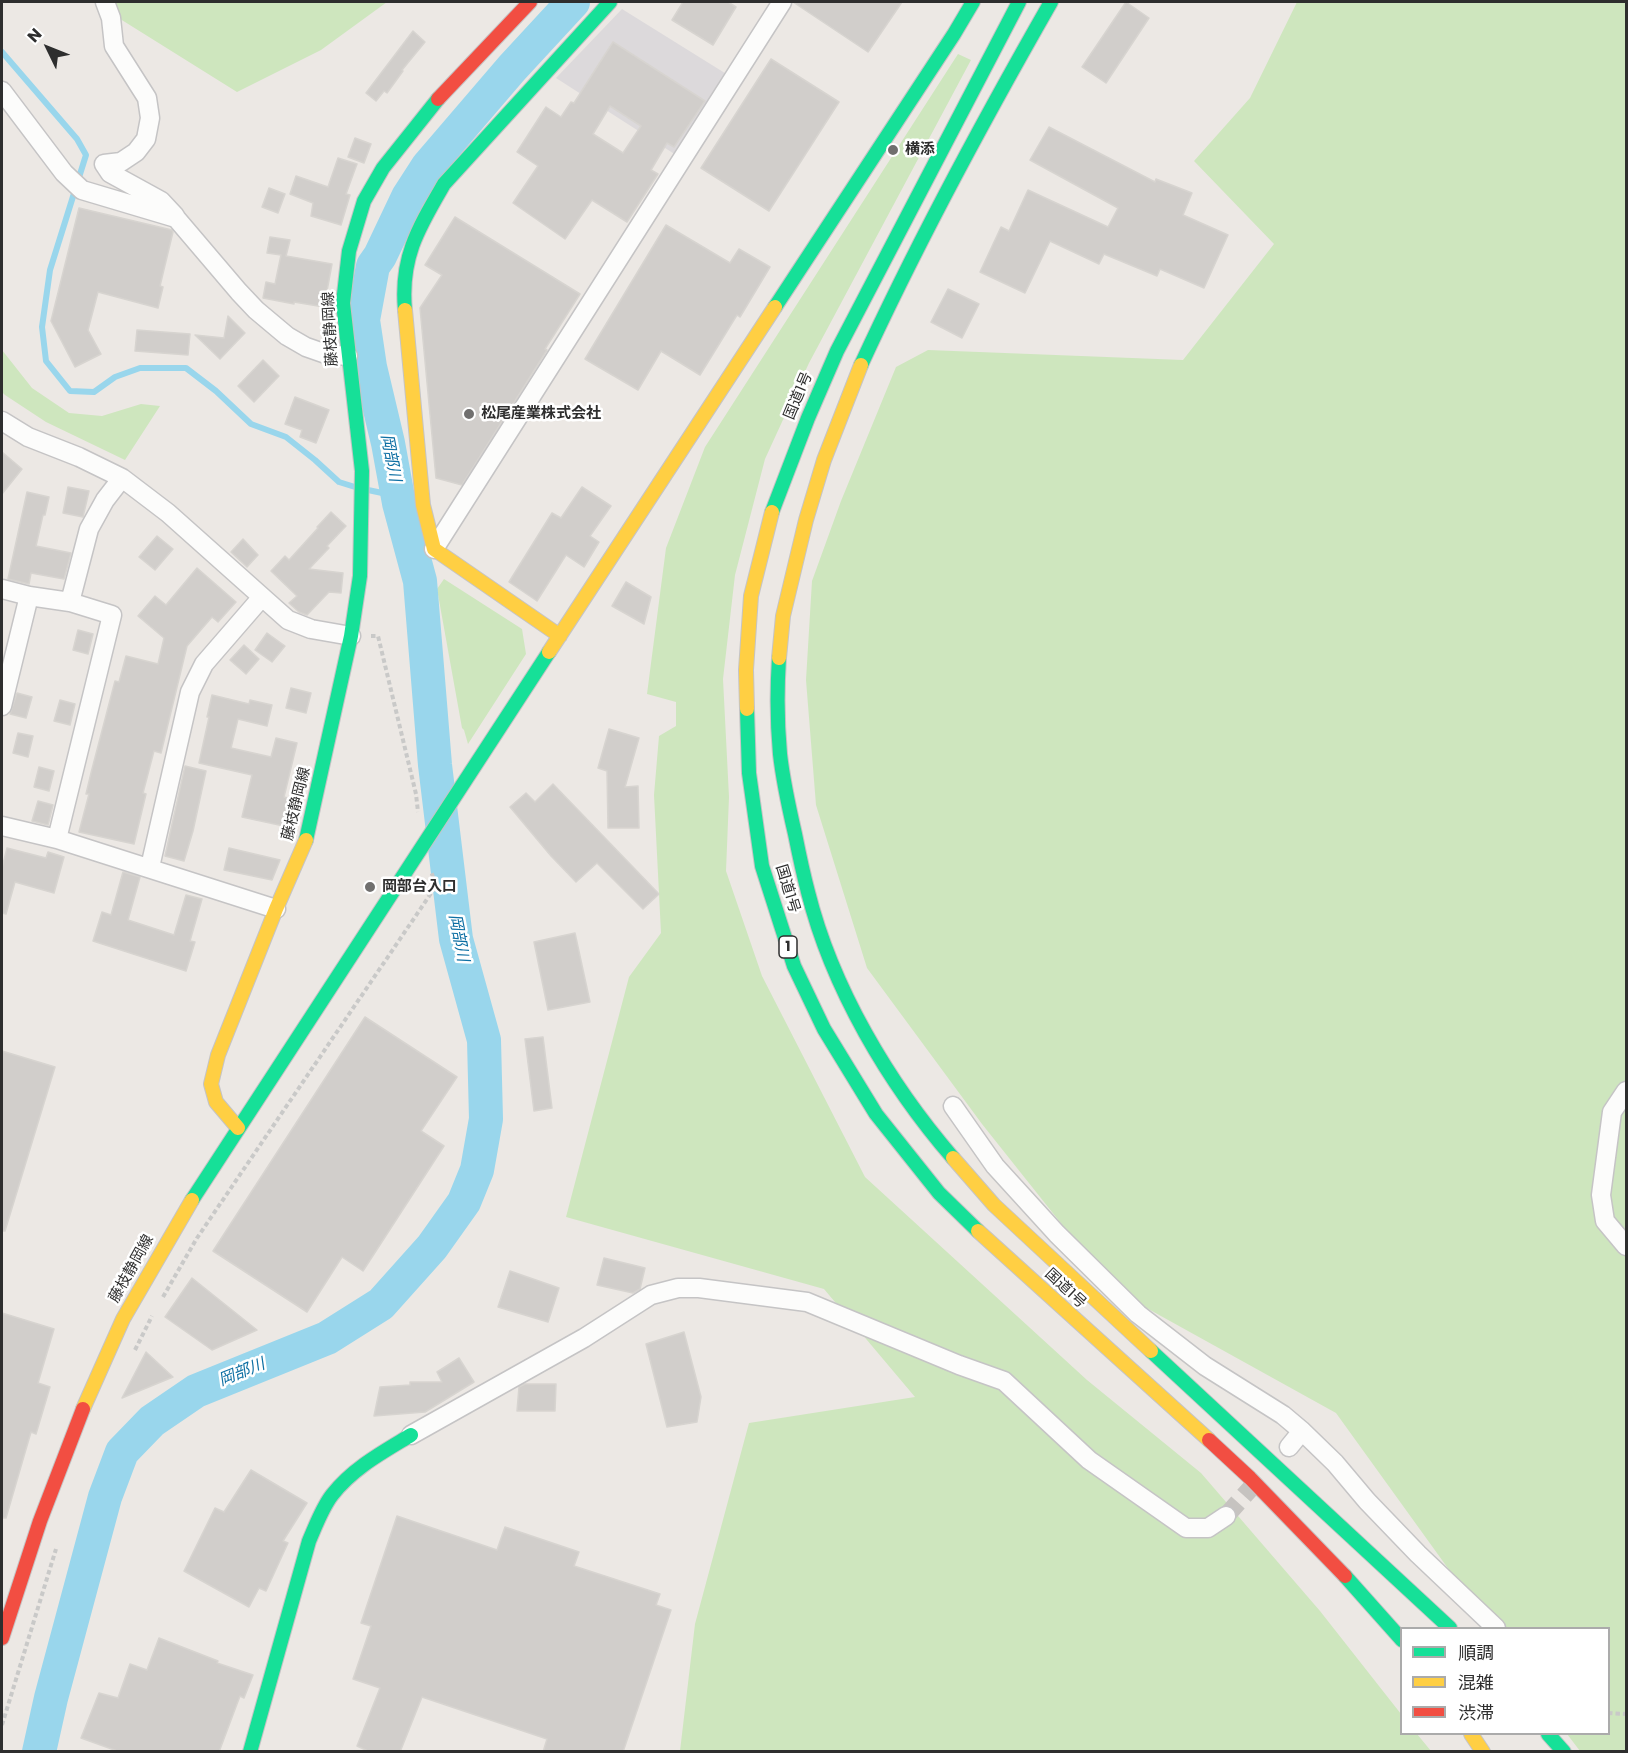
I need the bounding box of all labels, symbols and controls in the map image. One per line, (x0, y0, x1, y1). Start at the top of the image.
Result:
north arrow (18, 18, 78, 78)
text: N (22, 23, 47, 48)
place label: 横添 (905, 141, 935, 159)
marker: 横添 (886, 143, 900, 157)
street label: 藤枝静岡線 (320, 291, 342, 367)
street label: 国道1号 (781, 370, 817, 422)
place label: 松尾産業株式会社 (481, 405, 601, 423)
marker: 松尾産業株式会社 (462, 407, 476, 421)
water label: 岡部川 (376, 433, 404, 483)
street label: 藤枝静岡線 (279, 765, 315, 843)
street label: 国道1号 (771, 863, 803, 915)
place label: 岡部台入口 (382, 878, 457, 896)
marker: 岡部台入口 (363, 880, 377, 894)
water label: 岡部川 (444, 913, 472, 963)
road number: 1 (779, 936, 797, 958)
street label: 藤枝静岡線 (106, 1232, 158, 1306)
street label: 国道1号 (1041, 1265, 1089, 1313)
water label: 岡部川 (216, 1355, 268, 1391)
legend (1400, 1627, 1610, 1735)
text: 順調 (1458, 1640, 1494, 1665)
text: 混雑 (1458, 1670, 1494, 1695)
text: 渋滞 (1458, 1700, 1494, 1725)

